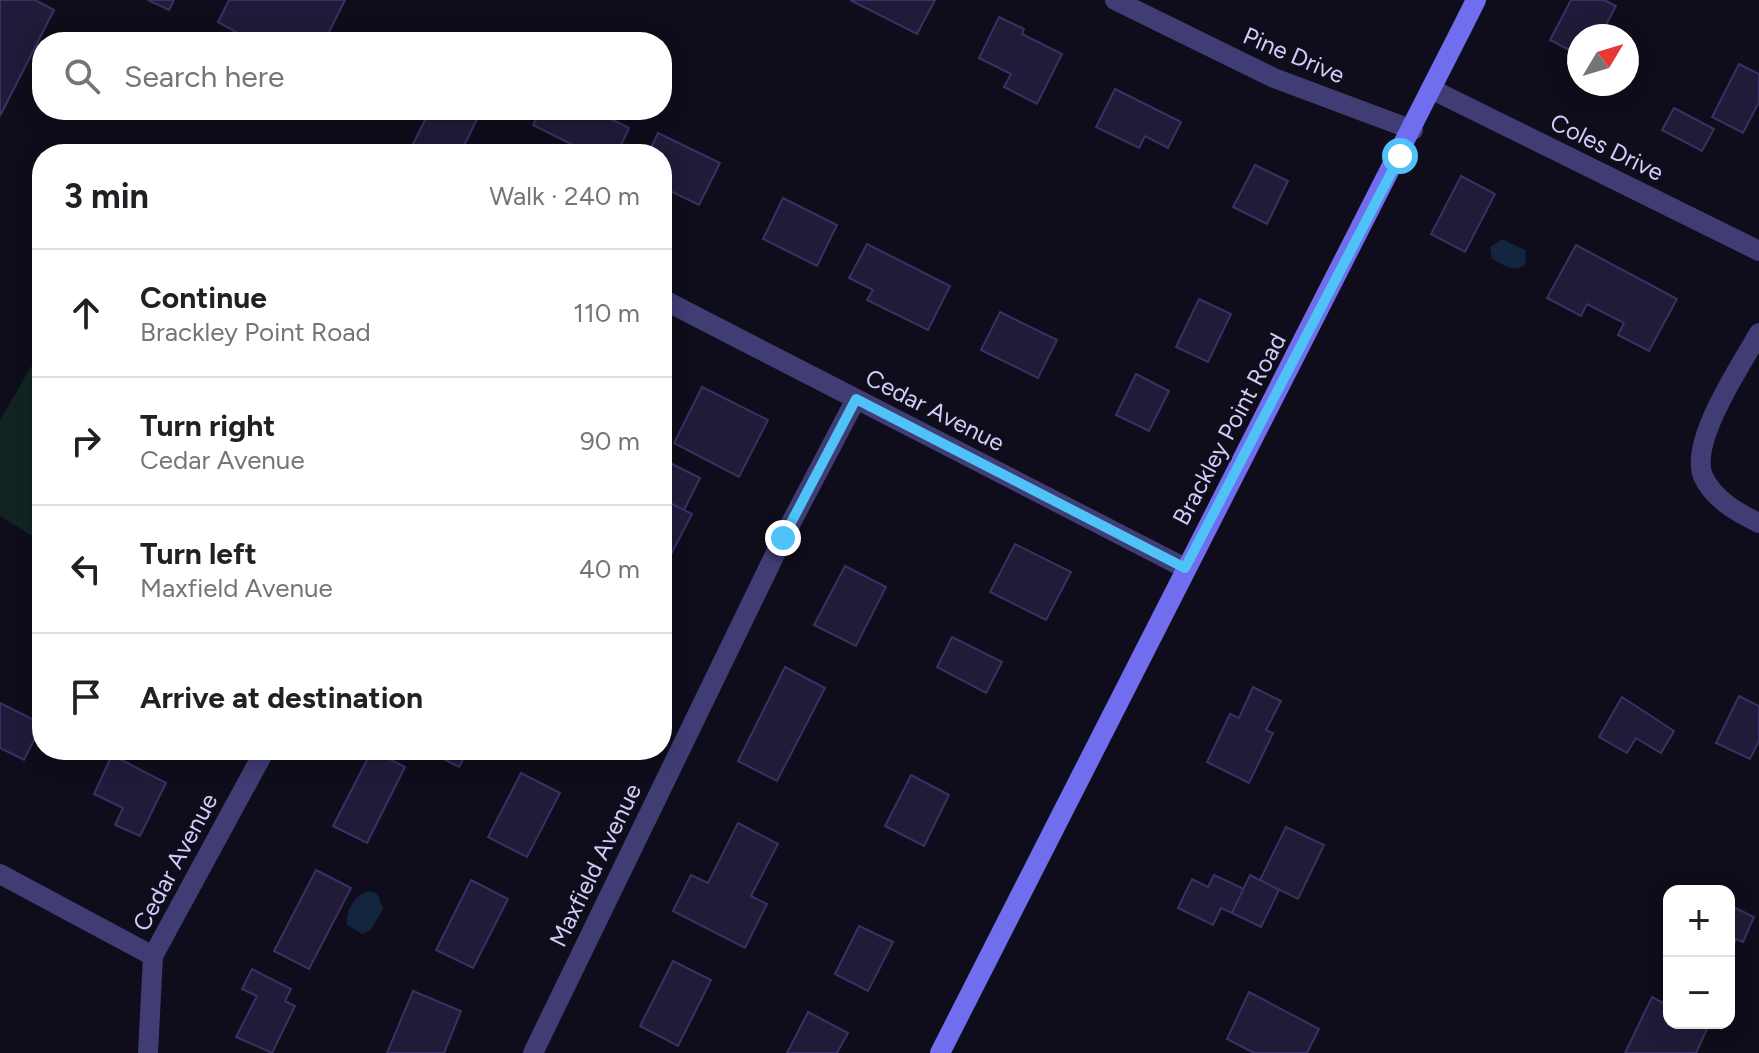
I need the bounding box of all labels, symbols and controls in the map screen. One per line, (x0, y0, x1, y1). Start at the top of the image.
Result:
street label: Pine Drive (1239, 21, 1349, 89)
north arrow (1567, 24, 1639, 96)
search box (32, 32, 672, 120)
icon: search (60, 54, 104, 98)
text: Search here (124, 58, 284, 95)
street label: Coles Drive (1546, 107, 1668, 187)
route start (1382, 138, 1418, 174)
text: 3 min (64, 176, 149, 217)
text: Walk · 240 m (489, 180, 640, 212)
text: Continue (140, 279, 267, 316)
icon: ahead (64, 291, 108, 335)
text: 110 m (573, 297, 640, 329)
text: Brackley Point Road (140, 316, 371, 348)
street label: Brackley Point Road (1166, 328, 1292, 530)
street label: Cedar Avenue (861, 363, 1009, 457)
text: Turn right (140, 407, 275, 444)
icon: right (64, 419, 108, 463)
text: 90 m (580, 425, 640, 457)
text: Cedar Avenue (140, 444, 305, 476)
route end (765, 520, 801, 556)
text: Turn left (140, 535, 257, 572)
icon: left (64, 547, 108, 591)
text: 40 m (579, 553, 640, 585)
text: Maxfield Avenue (140, 572, 333, 604)
icon: arrive (64, 675, 108, 719)
text: Arrive at destination (140, 679, 423, 716)
street label: Maxfield Avenue (543, 779, 647, 951)
street label: Cedar Avenue (127, 788, 223, 936)
map controls (1663, 885, 1735, 1029)
button: + (1663, 885, 1735, 957)
button: − (1663, 957, 1735, 1029)

